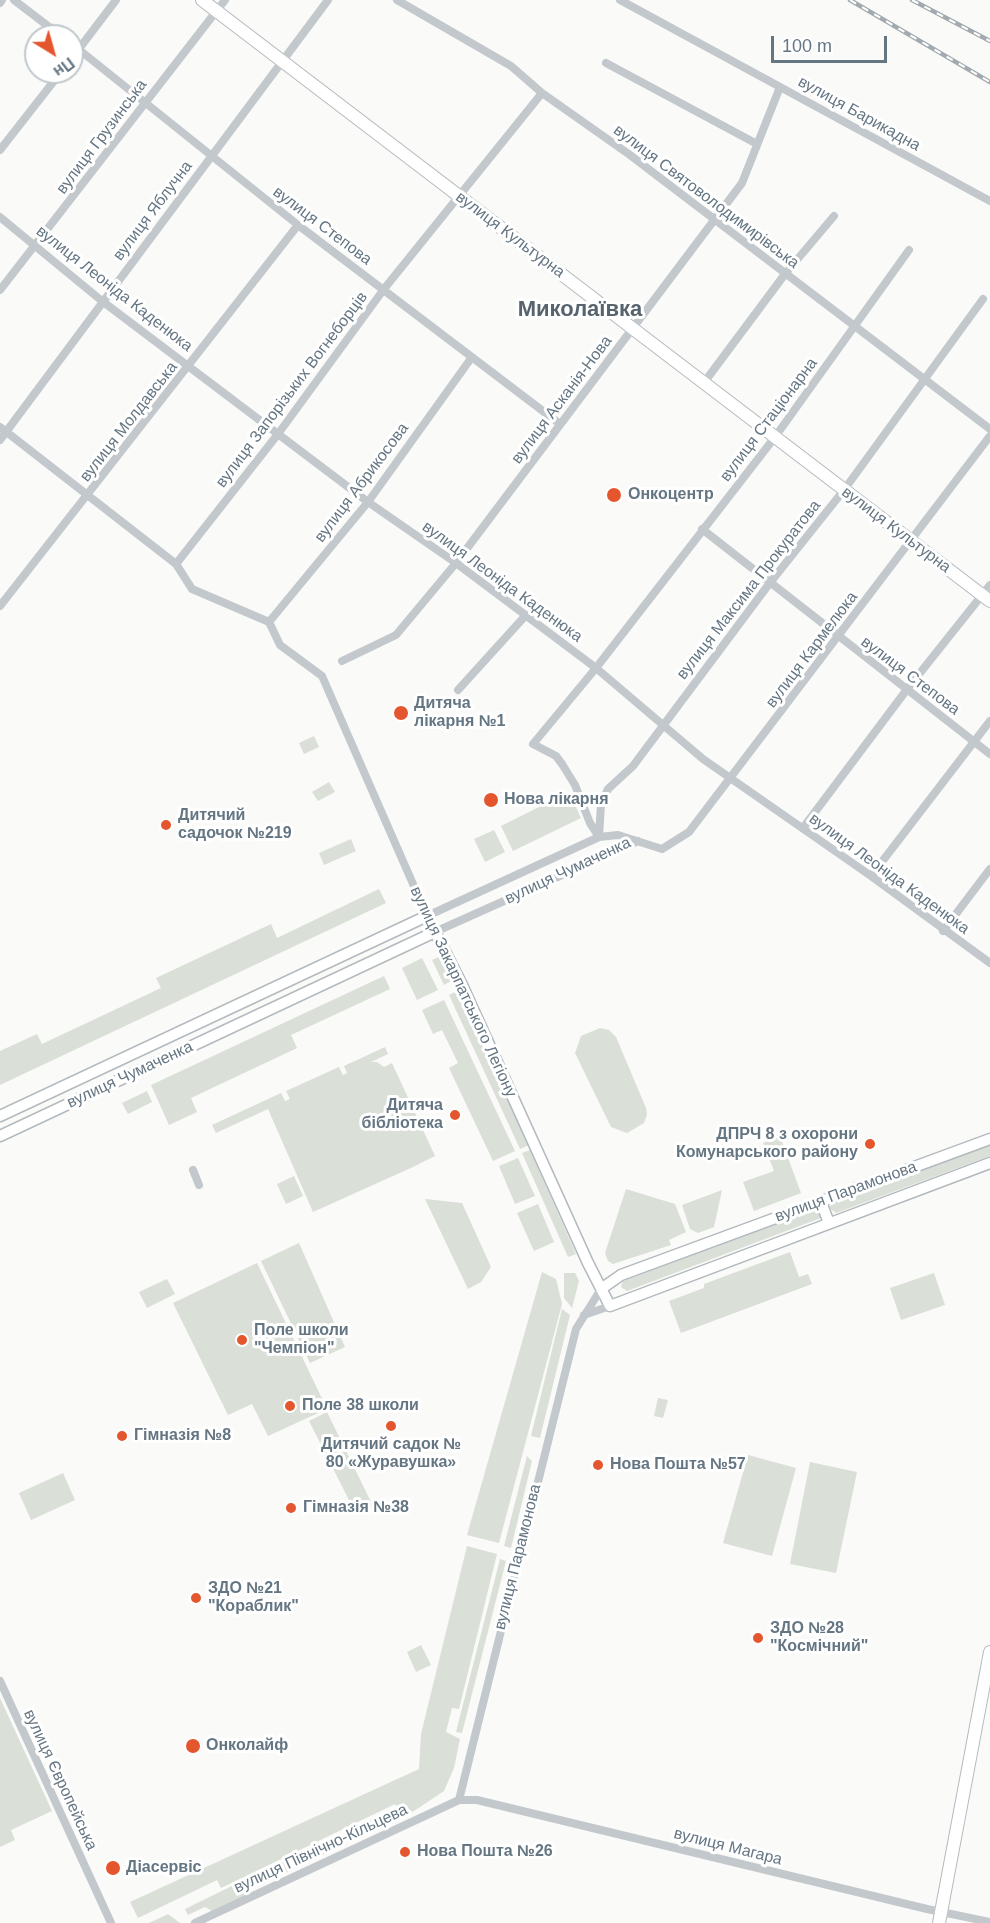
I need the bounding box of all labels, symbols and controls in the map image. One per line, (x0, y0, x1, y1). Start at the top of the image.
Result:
north arrow (24, 24, 84, 84)
scale bar (774, 24, 890, 62)
text: 100 m (782, 36, 832, 56)
text: Пн (50, 54, 78, 80)
street label: вулиця Барикадна (794, 72, 924, 156)
street label: вулиця Грузинська (53, 76, 151, 198)
street label: вулиця Святоволодимирівська (609, 121, 803, 273)
street label: вулиця Яблучна (109, 157, 197, 265)
street label: вулиця Степова (269, 183, 375, 269)
street label: вулиця Культурна (452, 188, 568, 282)
street label: вулиця Леоніда Каденюка (32, 222, 196, 356)
street label: вулиця Запорізьких Вогнеборців (212, 288, 372, 492)
district label: Миколаївка (518, 297, 642, 323)
street label: вулиця Асканія-Нова (508, 332, 616, 468)
street label: вулиця Стаціонарна (716, 354, 822, 486)
street label: вулиця Молдавська (76, 358, 182, 486)
street label: вулиця Абрикосова (311, 420, 413, 546)
street label: вулиця Культурна (838, 483, 954, 577)
place label: Онкоцентр (628, 485, 714, 505)
marker: Онкоцентр (605, 486, 623, 504)
street label: вулиця Максима Прокуратова (673, 497, 825, 683)
street label: вулиця Леоніда Каденюка (418, 517, 586, 647)
street label: вулиця Кармелюка (762, 588, 862, 712)
street label: вулиця Степова (857, 633, 963, 719)
place label: Дитяча лікарня №1 (414, 694, 505, 732)
marker: Дитяча лікарня №1 (392, 704, 410, 722)
place label: Нова лікарня (504, 790, 609, 810)
marker: Нова лікарня (482, 791, 500, 809)
place label: Дитячий садочок №219 (178, 806, 292, 844)
street label: вулиця Леоніда Каденюка (805, 809, 973, 939)
marker: Дитячий садочок №219 (159, 818, 173, 832)
street label: вулиця Чумаченка (502, 833, 634, 909)
street label: вулиця Закарпатського Легіону (406, 884, 520, 1100)
street label: вулиця Чумаченка (64, 1037, 196, 1113)
place label: Дитяча бібліотека (362, 1096, 443, 1134)
marker: Дитяча бібліотека (448, 1108, 462, 1122)
place label: ДПРЧ 8 з охорони Комунарського району (676, 1125, 858, 1163)
marker: ДПРЧ 8 з охорони Комунарського району (863, 1137, 877, 1151)
street label: вулиця Парамонова (773, 1157, 919, 1227)
place label: Поле школи "Чемпіон" (254, 1321, 349, 1359)
marker: Поле школи "Чемпіон" (235, 1333, 249, 1347)
place label: Поле 38 школи (302, 1396, 419, 1416)
marker: Поле 38 школи (283, 1399, 297, 1413)
marker: Дитячий садок № 80 «Журавушка» (384, 1419, 398, 1433)
place label: Гімназія №8 (134, 1426, 231, 1446)
marker: Гімназія №8 (115, 1429, 129, 1443)
place label: Дитячий садок № 80 «Журавушка» (321, 1435, 461, 1473)
place label: Нова Пошта №57 (610, 1455, 746, 1475)
marker: Нова Пошта №57 (591, 1458, 605, 1472)
street label: вулиця Парамонова (491, 1482, 545, 1632)
place label: Гімназія №38 (303, 1498, 409, 1518)
marker: Гімназія №38 (284, 1501, 298, 1515)
place label: ЗДО №21 "Кораблик" (208, 1579, 299, 1617)
marker: ЗДО №21 "Кораблик" (189, 1591, 203, 1605)
place label: ЗДО №28 "Космічний" (770, 1619, 868, 1657)
marker: ЗДО №28 "Космічний" (751, 1631, 765, 1645)
street label: вулиця Європейська (19, 1707, 101, 1853)
place label: Онколайф (206, 1736, 288, 1756)
marker: Онколайф (184, 1737, 202, 1755)
street label: вулиця Північно-Кільцева (231, 1800, 411, 1898)
street label: вулиця Магара (672, 1824, 784, 1870)
place label: Нова Пошта №26 (417, 1842, 553, 1862)
marker: Нова Пошта №26 (398, 1845, 412, 1859)
place label: Діасервіс (126, 1858, 201, 1878)
marker: Діасервіс (104, 1859, 122, 1877)

